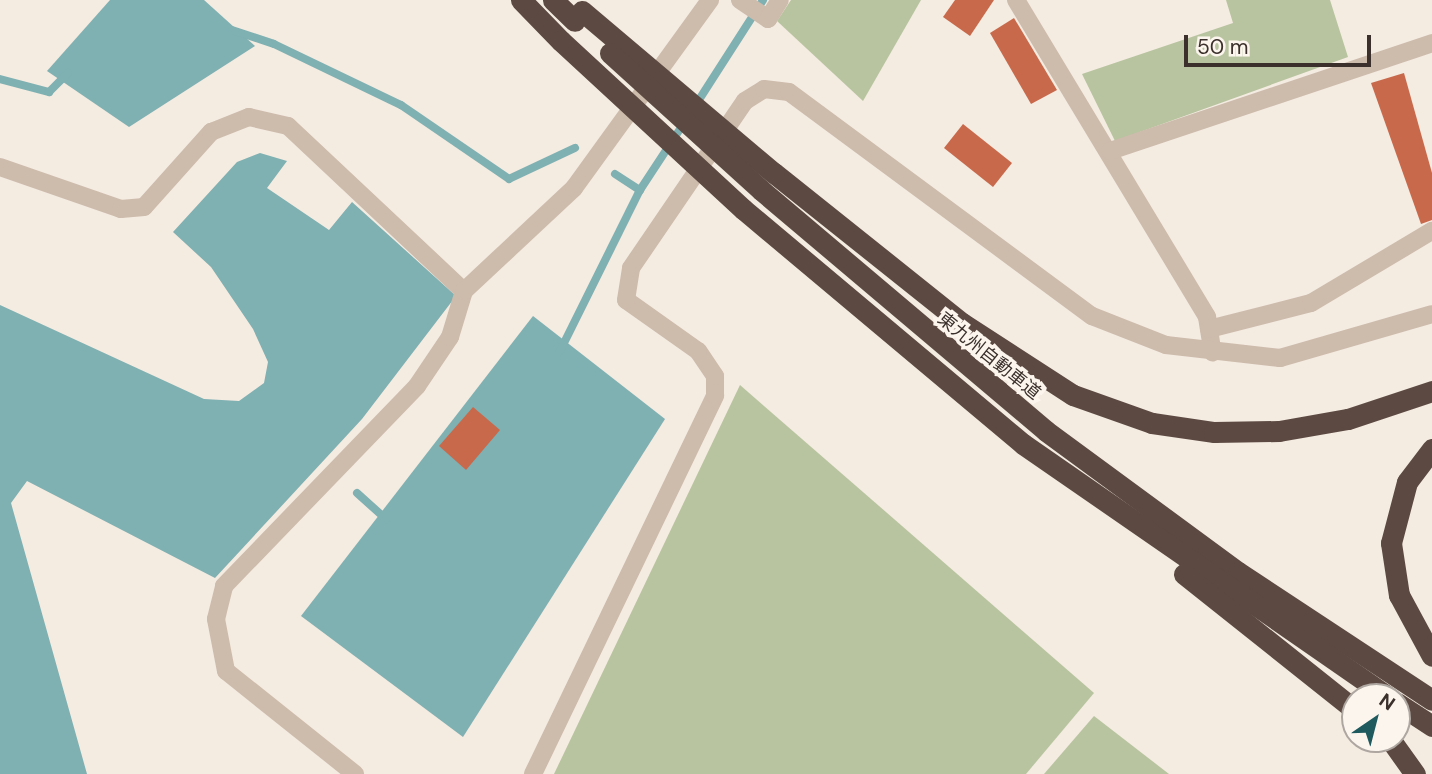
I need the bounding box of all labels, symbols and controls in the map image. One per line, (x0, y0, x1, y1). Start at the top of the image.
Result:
scale bar (1187, 21, 1374, 65)
text: 50 m (1197, 33, 1248, 61)
street label: 東九州自動車道 (933, 308, 1045, 404)
north arrow (1341, 683, 1411, 753)
text: N (1374, 688, 1400, 716)

